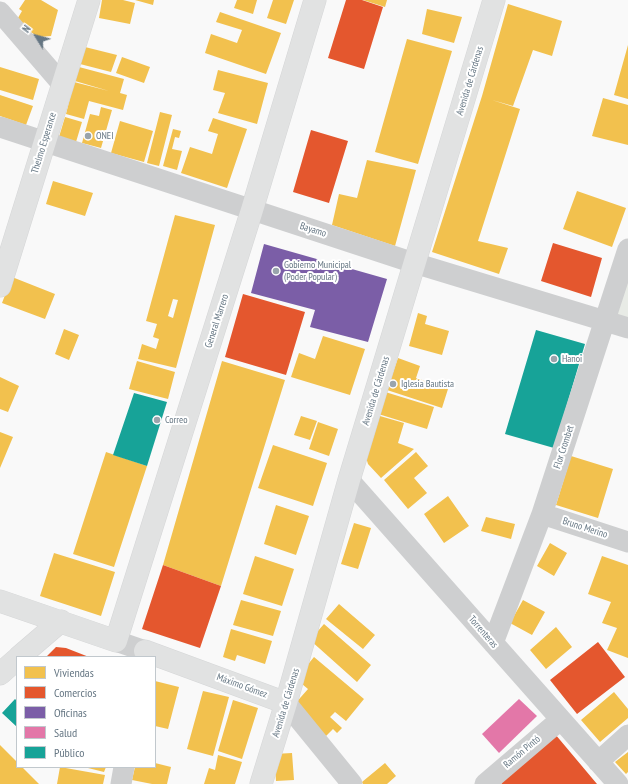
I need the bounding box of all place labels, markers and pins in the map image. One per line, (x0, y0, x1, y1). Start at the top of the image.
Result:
place label: ONEI (96, 130, 113, 142)
marker: ONEI (83, 131, 93, 141)
place label: Gobierno Municipal (Poder Popular) (284, 259, 351, 282)
marker: Gobierno Municipal (Poder Popular) (271, 266, 281, 276)
place label: Hanoi (562, 353, 582, 365)
marker: Hanoi (549, 354, 559, 364)
place label: Iglesia Bautista (401, 378, 454, 390)
marker: Iglesia Bautista (388, 379, 398, 389)
place label: Correo (165, 414, 187, 426)
marker: Correo (152, 415, 162, 425)

